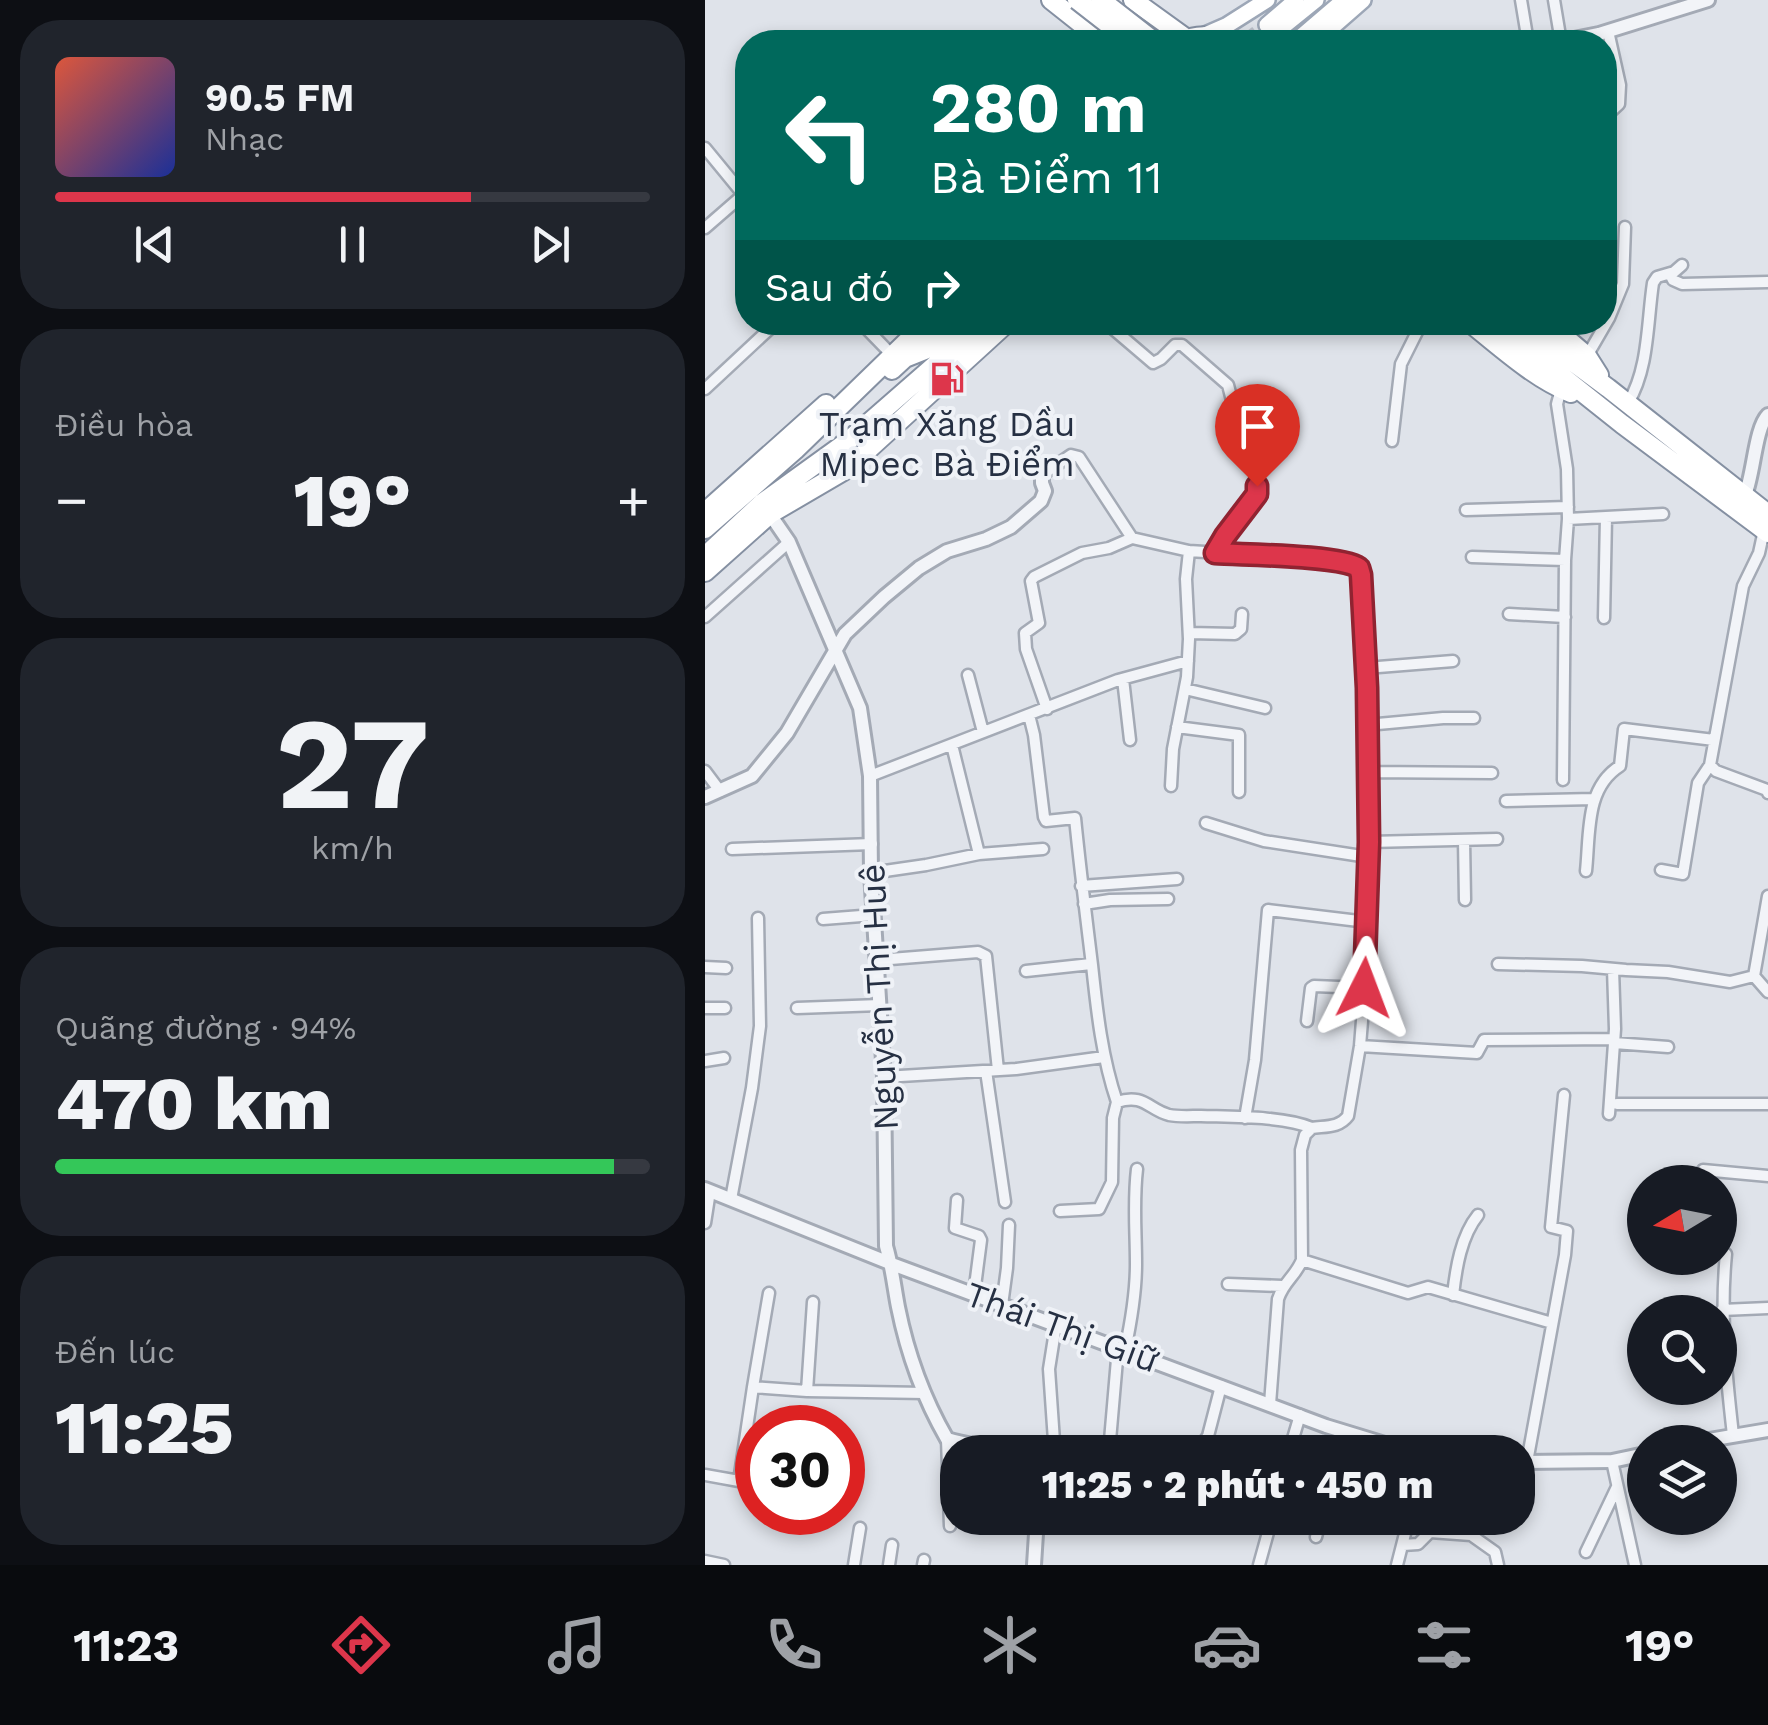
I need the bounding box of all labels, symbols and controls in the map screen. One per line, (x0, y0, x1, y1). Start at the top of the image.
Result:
text: 280 m (930, 67, 1147, 149)
icon: left (765, 70, 895, 200)
text: 90.5 FM (205, 76, 354, 120)
text: Nhạc (205, 120, 284, 158)
text: Bà Điểm 11 (930, 151, 1162, 204)
icon: previous (127, 217, 182, 272)
icon: pause (325, 217, 380, 272)
icon: next (523, 217, 578, 272)
icon: right (914, 260, 969, 315)
text: Sau đó (765, 266, 894, 310)
fuel station icon: Trạm Xăng Dầu Mipec Bà Điểm (928, 360, 966, 398)
pin (1215, 384, 1300, 487)
icon: arrive (1230, 399, 1285, 454)
place label: Trạm Xăng Dầu Mipec Bà Điểm (819, 403, 1075, 485)
text: Điều hòa (55, 406, 193, 444)
text: 19° (294, 456, 411, 544)
text: − (55, 468, 88, 532)
text: + (617, 468, 650, 532)
text: 27 (275, 687, 430, 840)
text: km/h (311, 829, 394, 867)
street label: Nguyễn Thị Huê (851, 863, 907, 1131)
position arrow (1312, 936, 1416, 1040)
text: Quãng đường · 94% (55, 1009, 356, 1047)
text: 470 km (55, 1059, 333, 1147)
north arrow (1627, 1165, 1737, 1275)
map controls (1627, 1165, 1737, 1535)
street label: Thái Thị Giữ (960, 1273, 1164, 1381)
button: search (1627, 1295, 1737, 1405)
text: Đến lúc (55, 1333, 175, 1371)
text: 11:25 (55, 1383, 234, 1471)
speed limit sign: 30 (735, 1405, 865, 1535)
button: layers (1627, 1425, 1737, 1535)
text: 11:25 · 2 phút · 450 m (1042, 1463, 1433, 1507)
icon: directions (326, 1610, 396, 1680)
icon: music (542, 1610, 612, 1680)
icon: phone (759, 1610, 829, 1680)
icon: climate (975, 1610, 1045, 1680)
icon: car (1192, 1610, 1262, 1680)
icon: filters (1409, 1610, 1479, 1680)
text: 11:23 (73, 1619, 179, 1672)
text: 19° (1625, 1619, 1695, 1672)

